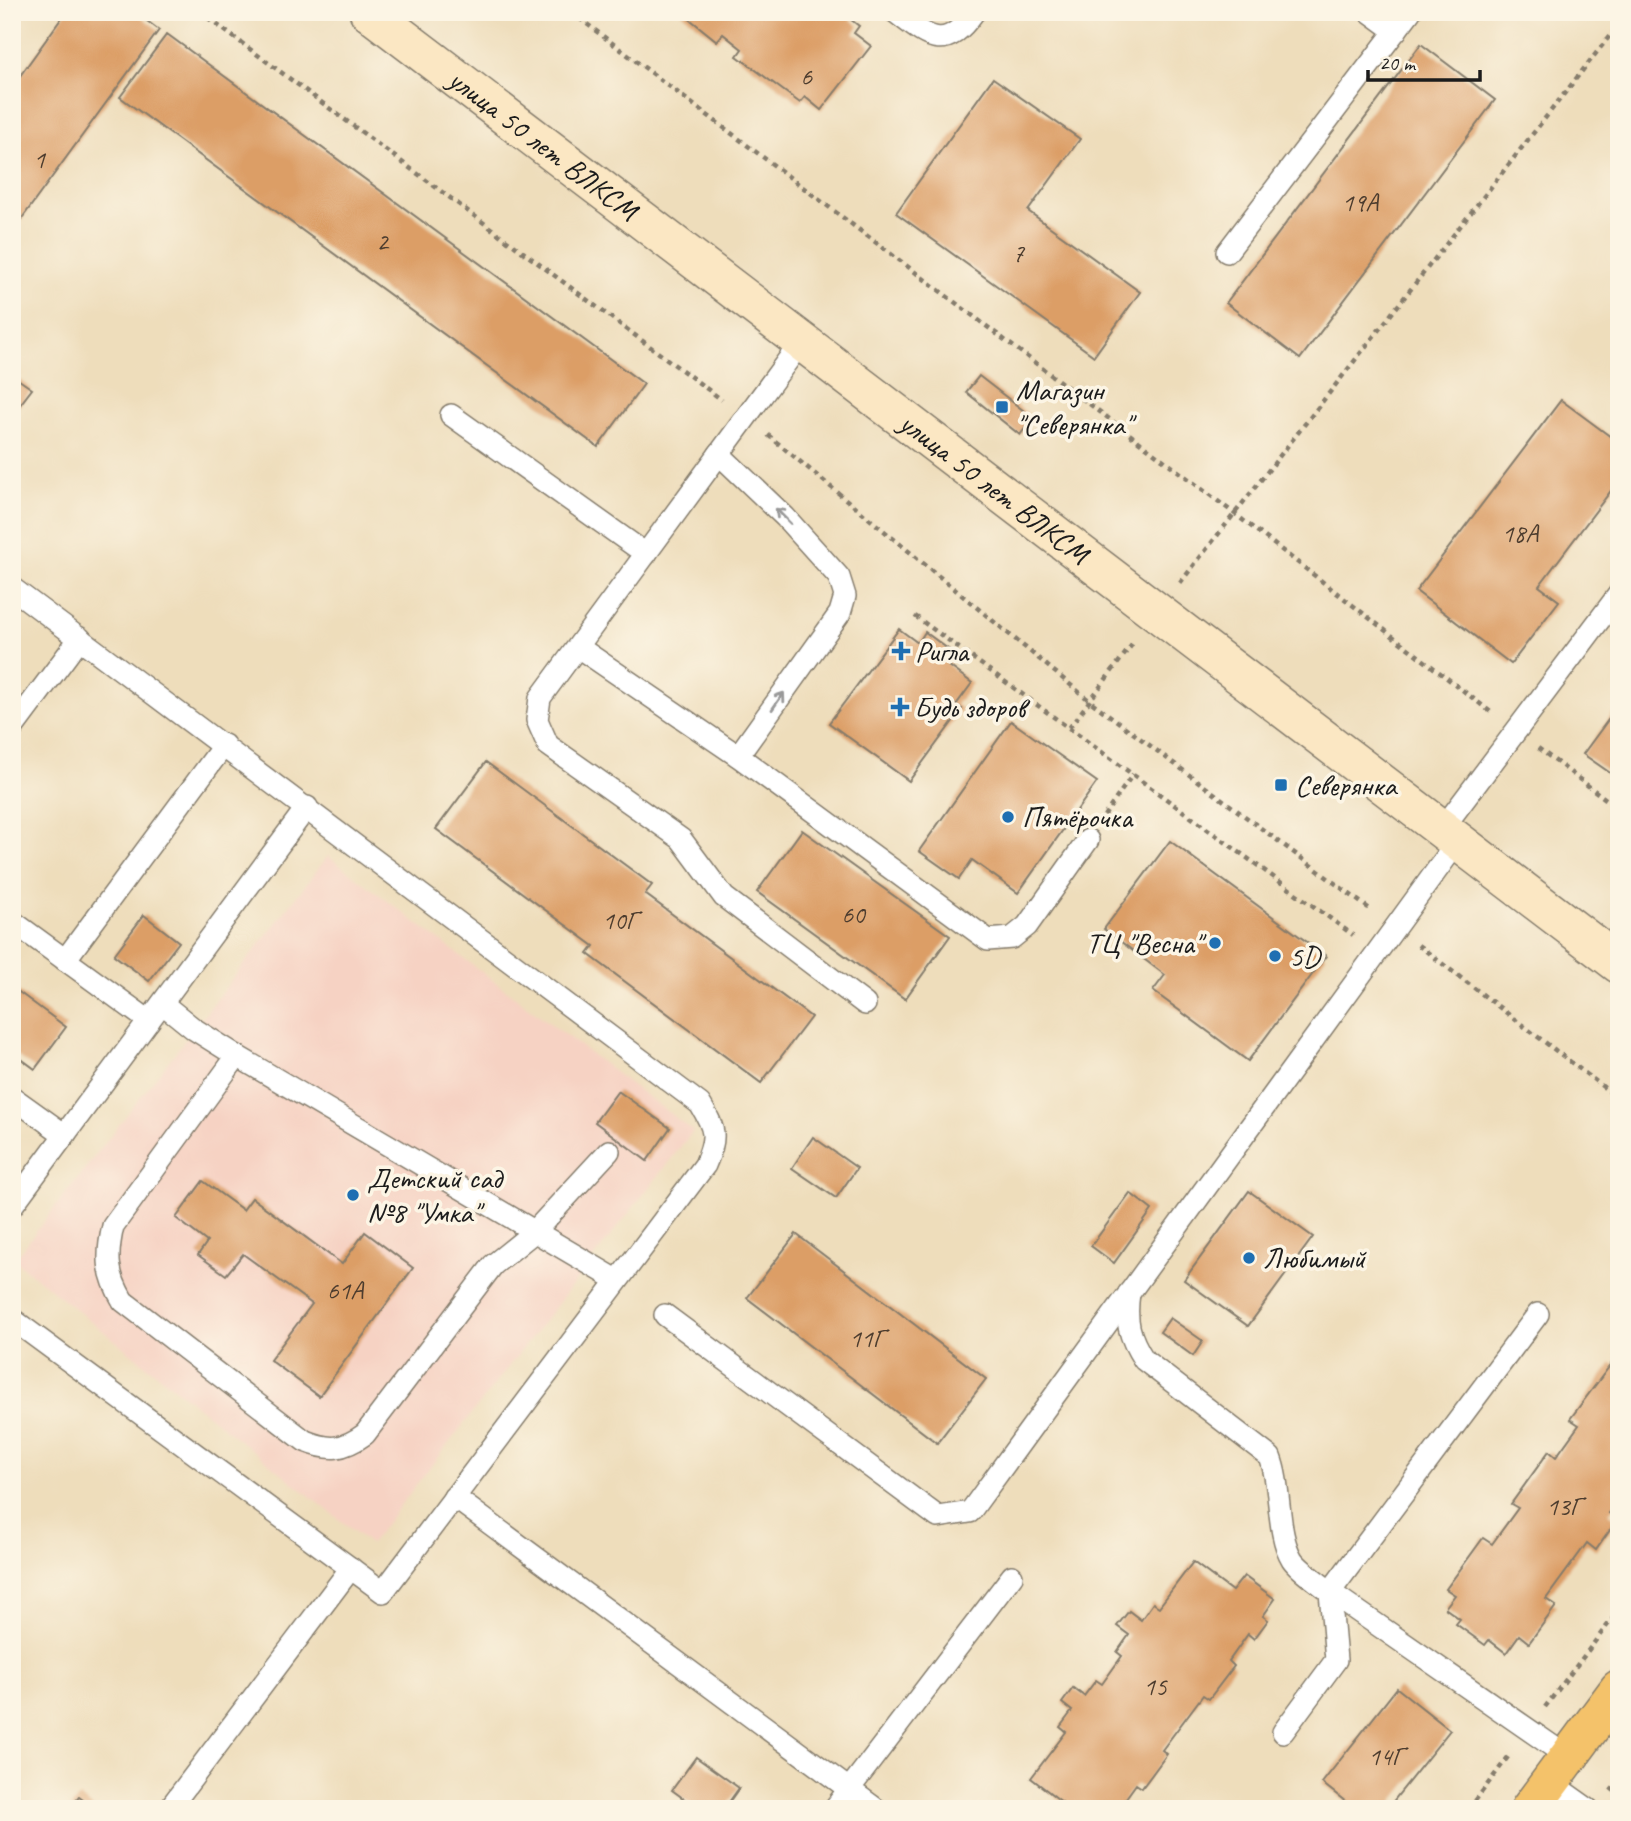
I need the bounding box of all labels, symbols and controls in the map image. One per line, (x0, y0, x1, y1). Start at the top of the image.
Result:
scale bar (1368, 38, 1480, 82)
text: 20 m (1379, 50, 1417, 76)
street label: улица 50 лет ВЛКСМ (439, 59, 647, 230)
house number: 6 (800, 60, 813, 93)
house number: 1 (33, 143, 46, 176)
house number: 19А (1342, 186, 1380, 219)
house number: 2 (376, 225, 390, 258)
house number: 7 (1012, 237, 1025, 270)
place label: Магазин "Северянка" (1016, 371, 1137, 443)
marker: Магазин "Северянка" (994, 399, 1010, 415)
street label: улица 50 лет ВЛКСМ (890, 403, 1098, 574)
one-way arrow (775, 508, 792, 525)
house number: 18А (1502, 517, 1540, 550)
place label: Ригла (915, 632, 970, 670)
marker: Ригла (893, 643, 909, 659)
place label: Будь здоров (914, 688, 1031, 726)
one-way arrow (771, 692, 785, 711)
marker: Будь здоров (892, 699, 908, 715)
place label: Северянка (1295, 766, 1398, 804)
marker: Северянка (1273, 777, 1289, 793)
place label: Пятёрочка (1022, 798, 1134, 836)
marker: Пятёрочка (1000, 809, 1016, 825)
house number: 60 (841, 898, 867, 931)
house number: 10Г (602, 904, 643, 937)
place label: ТЦ "Весна" (1086, 924, 1207, 962)
marker: ТЦ "Весна" (1207, 935, 1223, 951)
place label: 5D (1289, 937, 1323, 975)
marker: 5D (1267, 948, 1283, 964)
place label: Детский сад №8 "Умка" (367, 1159, 504, 1231)
marker: Детский сад №8 "Умка" (345, 1187, 361, 1203)
place label: Любимый (1263, 1239, 1367, 1277)
marker: Любимый (1241, 1250, 1257, 1266)
house number: 61А (327, 1274, 365, 1307)
house number: 11Г (849, 1322, 890, 1355)
house number: 13Г (1546, 1490, 1587, 1523)
house number: 15 (1143, 1670, 1168, 1703)
house number: 14Г (1368, 1740, 1409, 1773)

